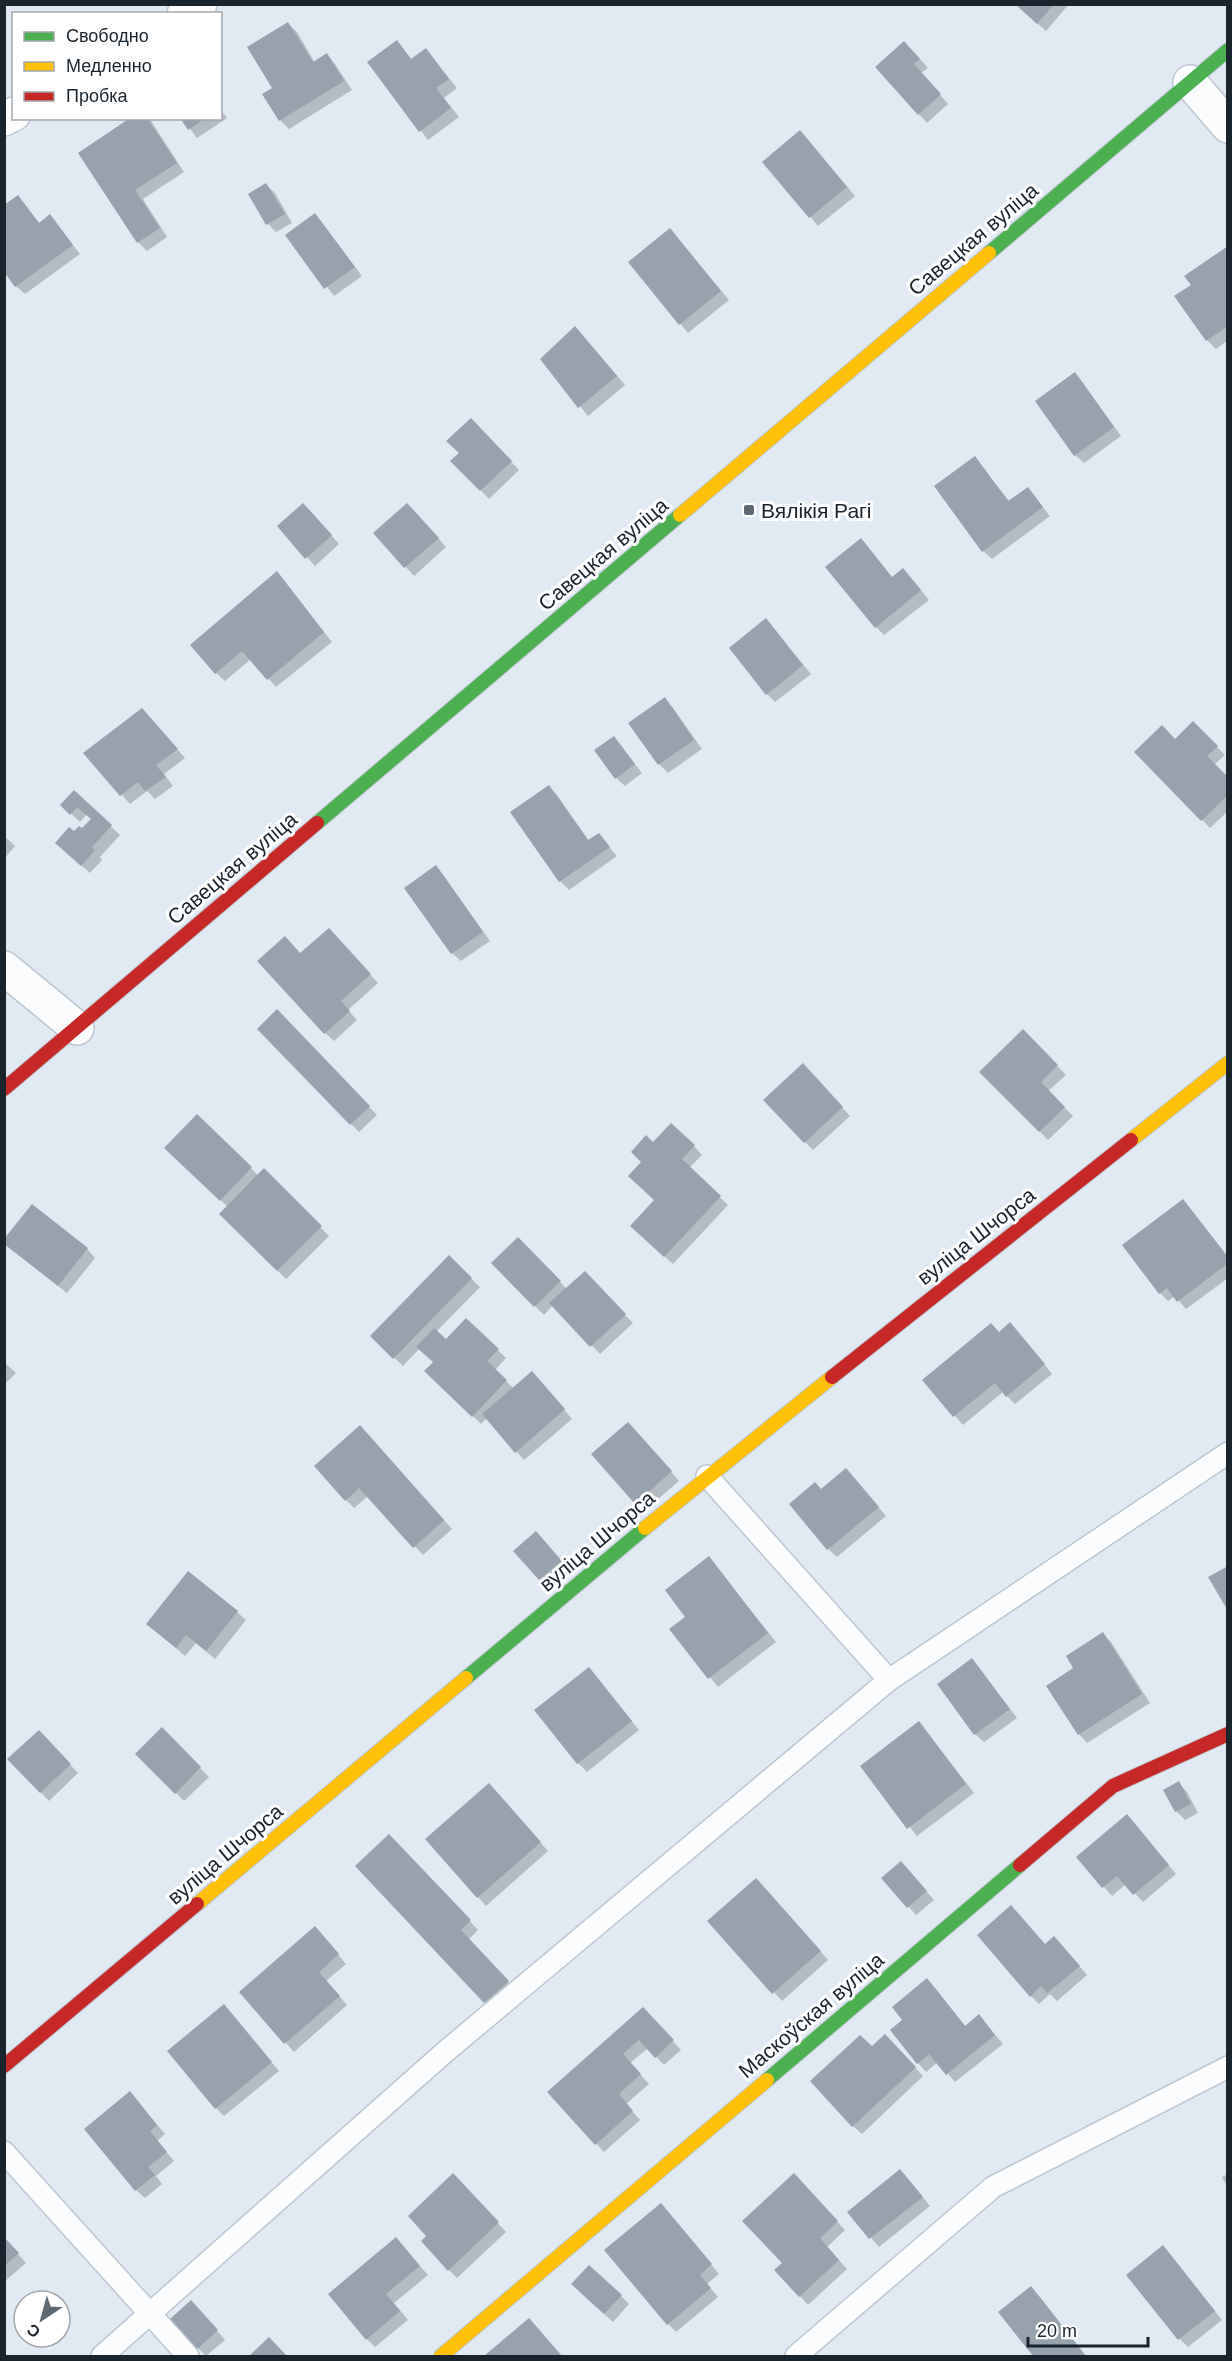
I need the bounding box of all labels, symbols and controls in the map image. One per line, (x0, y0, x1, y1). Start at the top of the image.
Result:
legend (12, 12, 222, 120)
text: Свободно (66, 26, 149, 46)
text: Медленно (66, 56, 152, 76)
text: Пробка (66, 86, 129, 106)
street label: Савецкая вуліца (904, 178, 1043, 300)
street label: Савецкая вуліца (534, 493, 673, 615)
place label: Вялікія Рагі (761, 499, 871, 522)
marker: Вялікія Рагі (742, 503, 756, 517)
street label: Савецкая вуліца (163, 807, 302, 929)
street label: вуліца Шчорса (913, 1183, 1040, 1289)
street label: вуліца Шчорса (535, 1486, 659, 1596)
street label: вуліца Шчорса (163, 1799, 287, 1909)
street label: Маскоўская вуліца (734, 1948, 888, 2082)
north arrow (12, 2289, 72, 2349)
scale bar (1028, 2310, 1148, 2348)
text: С (23, 2320, 43, 2341)
text: 20 m (1037, 2321, 1077, 2341)

